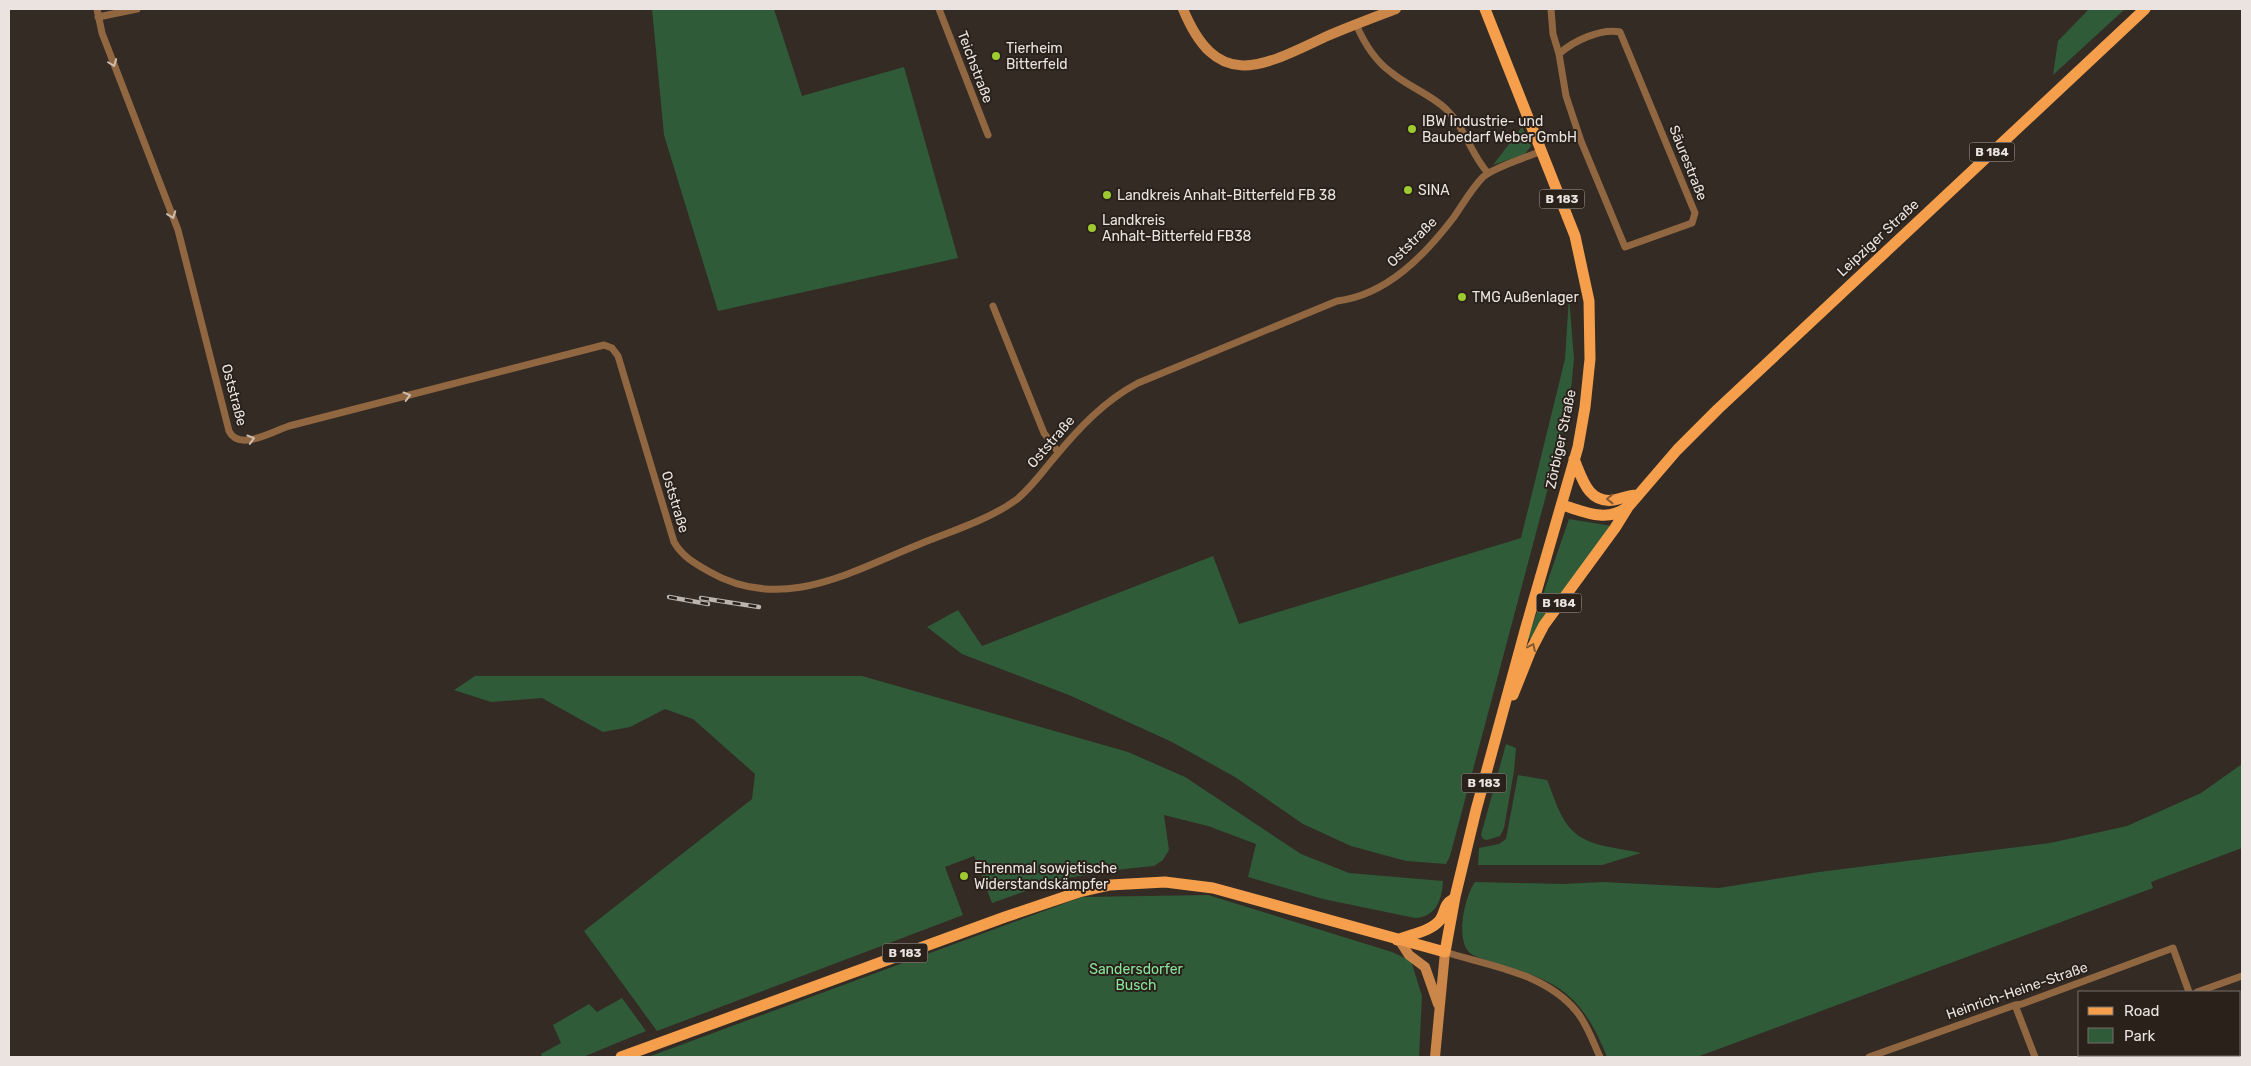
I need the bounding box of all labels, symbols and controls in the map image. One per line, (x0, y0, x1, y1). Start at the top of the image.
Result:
street label: Teichstraße (953, 29, 997, 106)
place label: Tierheim Bitterfeld (1006, 40, 1068, 73)
marker: Tierheim Bitterfeld (990, 50, 1002, 62)
one-way arrow (108, 59, 118, 67)
place label: IBW Industrie- und Baubedarf Weber GmbH (1422, 113, 1577, 146)
marker: IBW Industrie- und Baubedarf Weber GmbH (1406, 123, 1418, 135)
street label: Säurestraße (1665, 123, 1711, 203)
road number: B 184 (1970, 142, 2014, 162)
place label: SINA (1418, 182, 1450, 199)
marker: SINA (1402, 184, 1414, 196)
place label: Landkreis Anhalt-Bitterfeld FB 38 (1117, 187, 1336, 204)
marker: Landkreis Anhalt-Bitterfeld FB 38 (1101, 189, 1113, 201)
road number: B 183 (1540, 190, 1584, 208)
street label: Leipziger Straße (1834, 196, 1923, 280)
one-way arrow (167, 210, 177, 219)
place label: Landkreis Anhalt-Bitterfeld FB38 (1102, 212, 1252, 245)
street label: Oststraße (1383, 213, 1441, 271)
marker: Landkreis Anhalt-Bitterfeld FB38 (1086, 222, 1098, 234)
place label: TMG Außenlager (1472, 289, 1579, 306)
marker: TMG Außenlager (1456, 291, 1468, 303)
street label: Oststraße (218, 362, 250, 428)
street label: Zörbiger Straße (1542, 388, 1580, 490)
one-way arrow (403, 391, 411, 401)
street label: Oststraße (1024, 412, 1078, 472)
one-way arrow (246, 434, 254, 444)
street label: Oststraße (658, 469, 692, 535)
one-way arrow (1605, 494, 1613, 504)
road number: B 184 (1536, 594, 1582, 612)
one-way arrow (1526, 643, 1537, 652)
road number: B 183 (1462, 774, 1506, 792)
place label: Ehrenmal sowjetische Widerstandskämpfer (974, 860, 1117, 893)
marker: Ehrenmal sowjetische Widerstandskämpfer (958, 870, 970, 882)
road number: B 183 (882, 944, 928, 962)
street label: Heinrich-Heine-Straße (1944, 959, 2090, 1023)
park label: Sandersdorfer Busch (1089, 961, 1184, 994)
legend (2078, 991, 2241, 1056)
text: Road (2124, 1002, 2160, 1020)
text: Park (2124, 1027, 2155, 1045)

